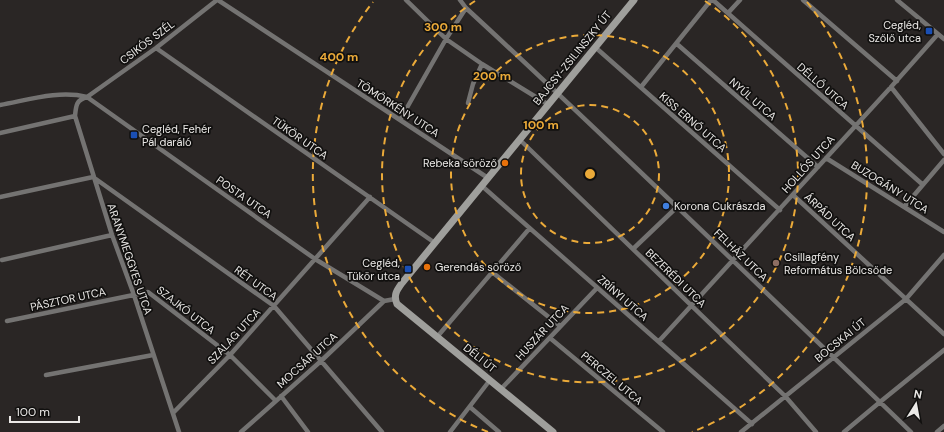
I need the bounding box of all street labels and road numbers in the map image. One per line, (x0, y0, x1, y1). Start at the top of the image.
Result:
street label: BAJCSY-ZSILINSZKY ÚT (530, 8, 614, 108)
street label: CSIKÓS SZÉL (117, 17, 177, 67)
street label: DÉLLŐ UTCA (794, 60, 852, 112)
street label: NYÚL UTCA (727, 75, 779, 123)
street label: TÖMÖRKÉNY UTCA (354, 76, 442, 140)
street label: KISS ERNŐ UTCA (657, 89, 729, 155)
street label: TÜKÖR UTCA (269, 114, 331, 162)
street label: HOLLÓS UTCA (778, 132, 838, 196)
street label: BUZOGÁNY UTCA (849, 158, 931, 216)
street label: POSTA UTCA (214, 173, 274, 221)
street label: ÁRPÁD UTCA (801, 190, 859, 244)
street label: ARANYMEGGYES UTCA (104, 202, 156, 316)
street label: FELHÁZ UTCA (711, 226, 771, 284)
street label: BEZERÉDI UTCA (643, 246, 709, 310)
street label: RÉT UTCA (232, 263, 280, 303)
street label: ZRÍNYI UTCA (595, 272, 651, 324)
street label: SZAJKÓ UTCA (154, 283, 218, 337)
street label: PÁSZTOR UTCA (29, 284, 107, 314)
street label: HUSZÁR UTCA (512, 301, 572, 363)
street label: SZALAG UTCA (204, 305, 264, 367)
street label: BOCSKAI ÚT (811, 315, 869, 365)
street label: MOCSÁR UTCA (274, 329, 340, 391)
street label: DÉLI ÚT (461, 340, 499, 376)
street label: PERCZEL UTCA (578, 348, 646, 408)

